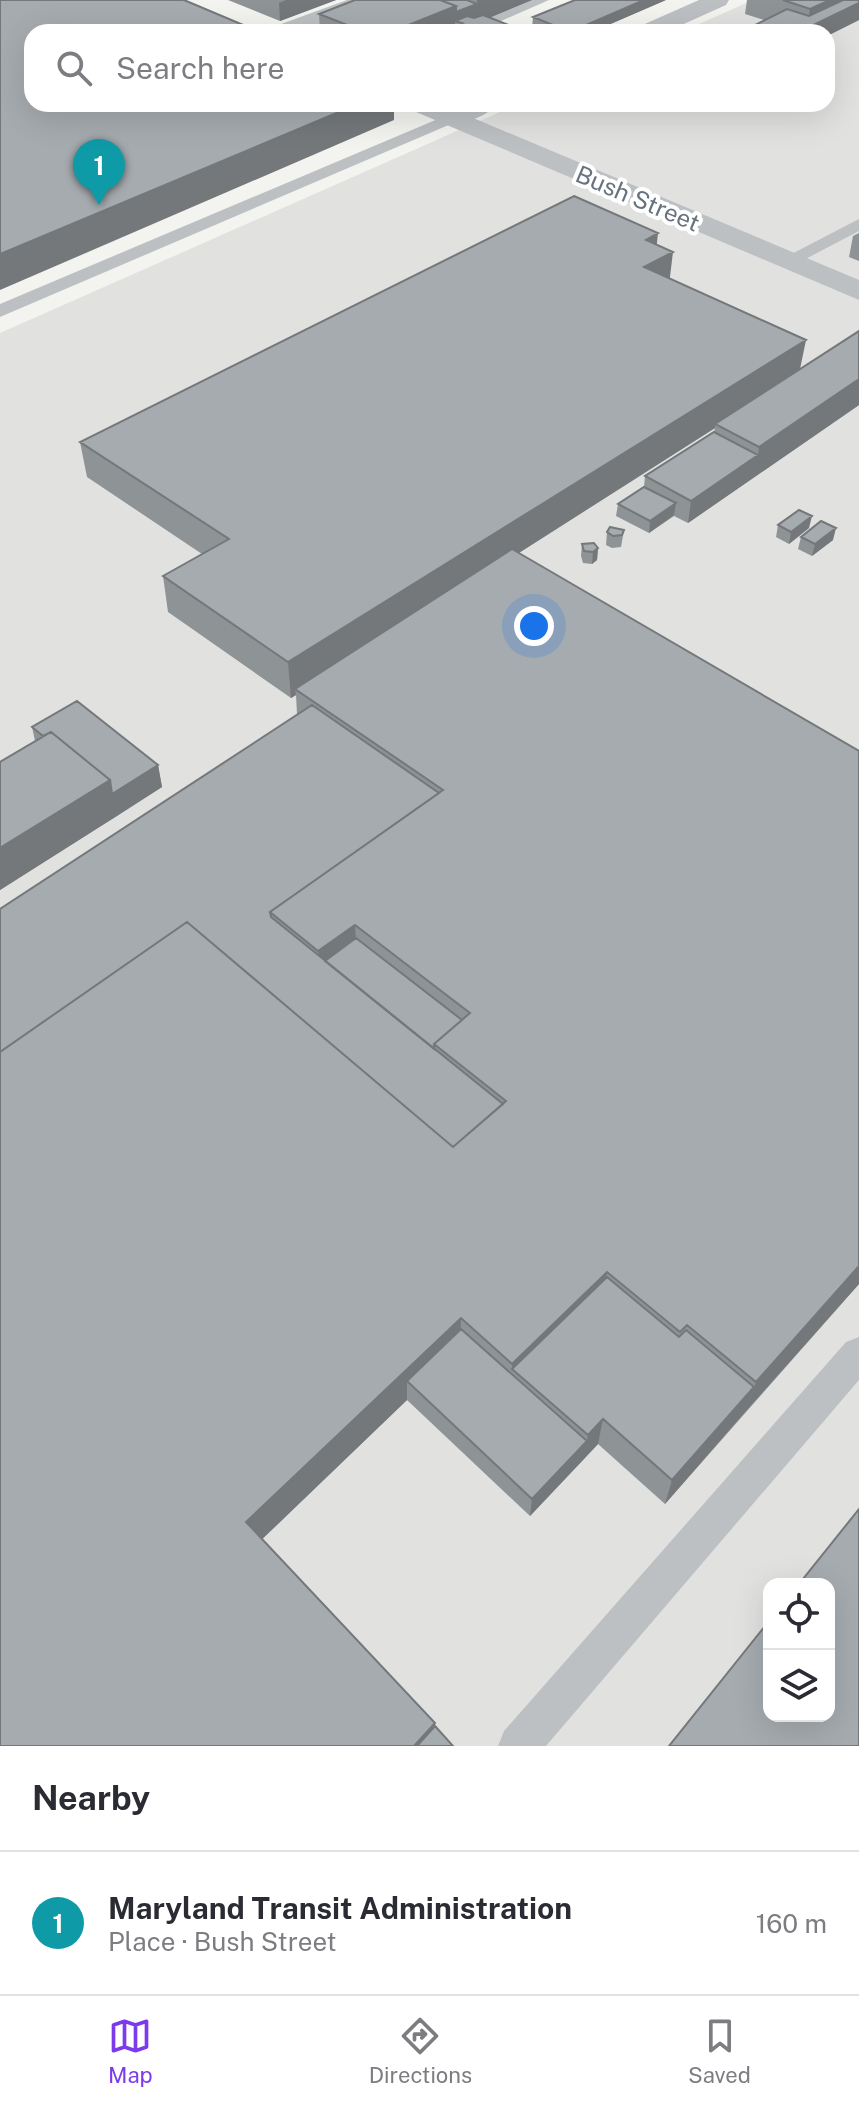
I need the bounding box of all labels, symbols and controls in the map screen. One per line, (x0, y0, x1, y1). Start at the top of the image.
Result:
search box (24, 24, 835, 112)
icon: search (52, 46, 96, 90)
text: Search here (116, 50, 284, 86)
pin: 1 (73, 139, 125, 205)
street label: Bush Street (572, 159, 704, 237)
your location (514, 606, 554, 646)
map controls (763, 1578, 835, 1722)
button: locate (763, 1578, 835, 1650)
button: layers (763, 1650, 835, 1722)
text: Nearby (32, 1778, 150, 1818)
text: Maryland Transit Administration (108, 1890, 572, 1926)
text: 1 (52, 1908, 64, 1939)
text: 160 m (756, 1908, 827, 1939)
text: Place · Bush Street (108, 1926, 337, 1957)
tab: Map (108, 2014, 153, 2088)
tab: Directions (369, 2014, 472, 2088)
tab: Saved (688, 2014, 751, 2088)

